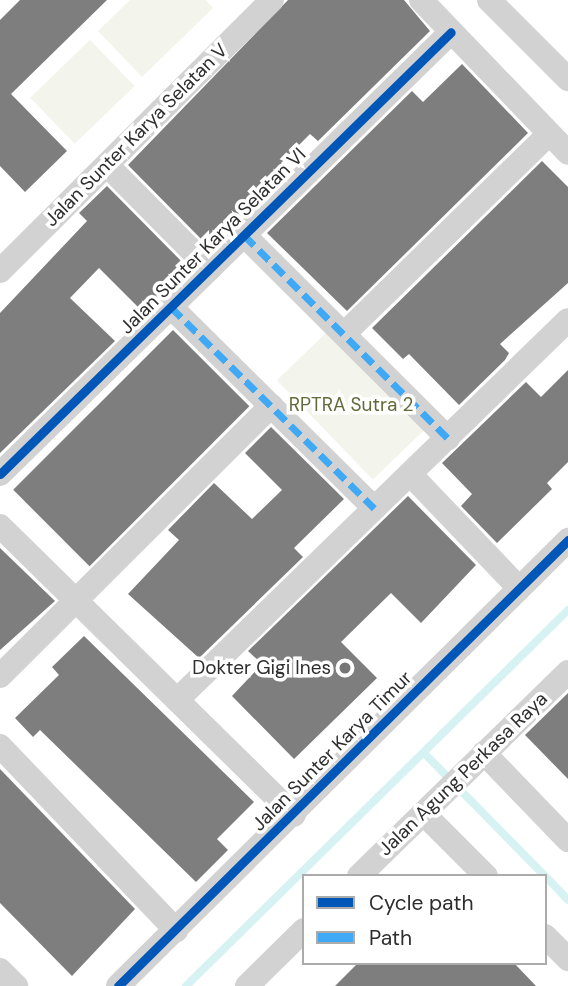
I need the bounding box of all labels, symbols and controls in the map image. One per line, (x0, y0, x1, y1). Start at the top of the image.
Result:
street label: Jalan Sunter Karya Selatan V (40, 39, 232, 231)
street label: Jalan Sunter Karya Selatan VI (115, 143, 311, 339)
park label: RPTRA Sutra 2 (289, 394, 413, 416)
place label: Dokter Gigi Ines (192, 657, 331, 679)
marker: Dokter Gigi Ines (337, 660, 353, 676)
street label: Jalan Sunter Karya Timur (247, 666, 417, 836)
street label: Jalan Agung Perkasa Raya (374, 687, 552, 861)
legend (302, 874, 547, 965)
text: Cycle path (369, 889, 474, 917)
text: Path (369, 924, 412, 952)

